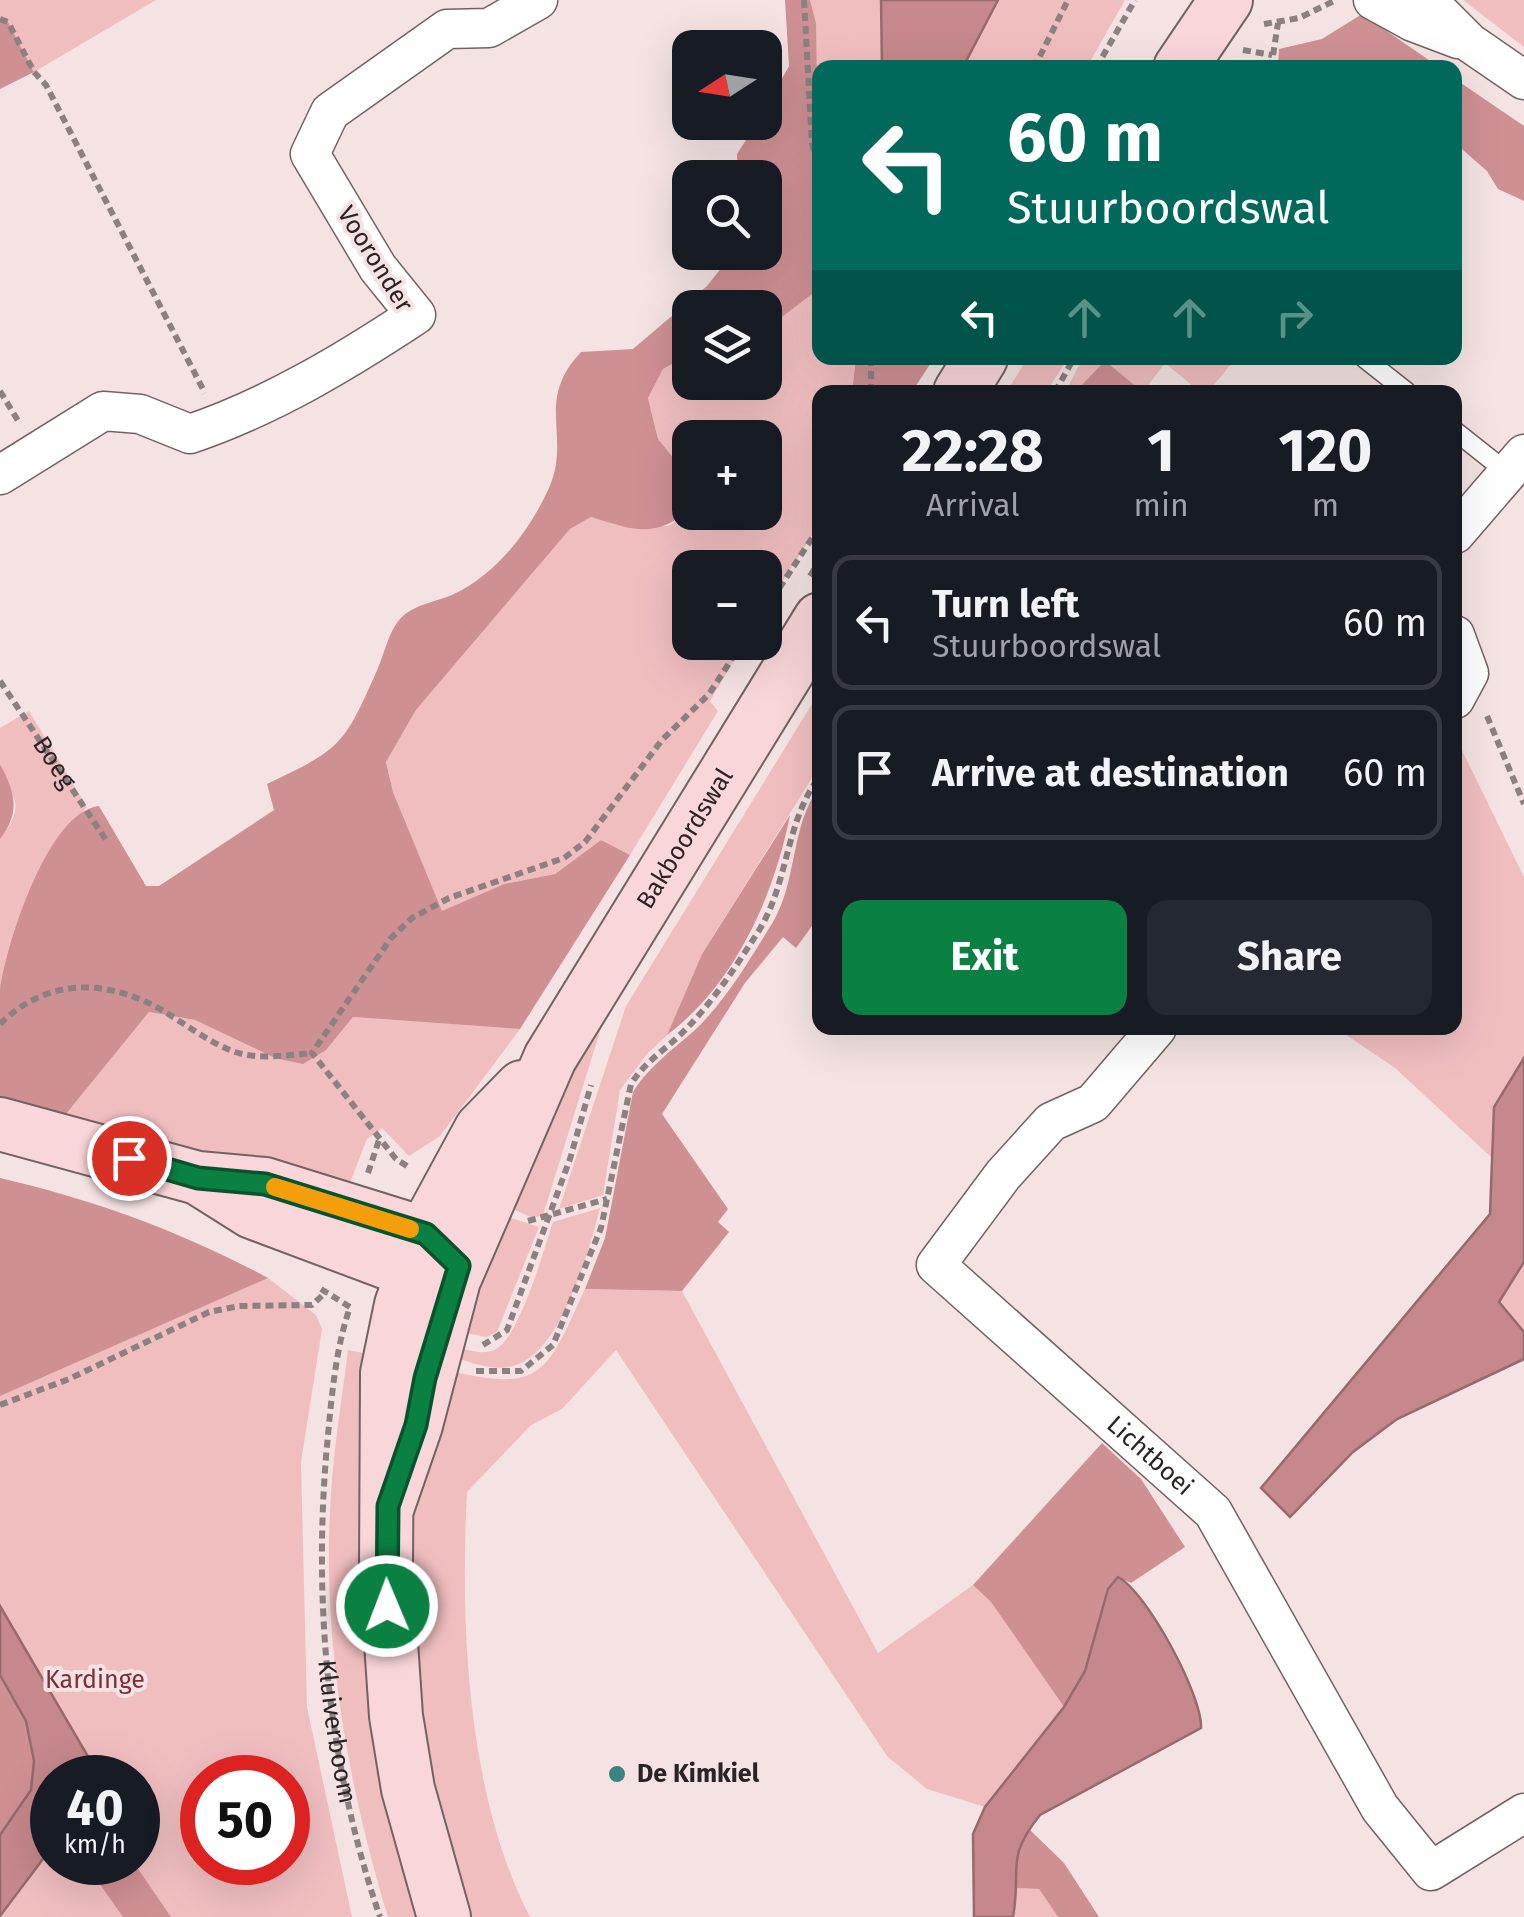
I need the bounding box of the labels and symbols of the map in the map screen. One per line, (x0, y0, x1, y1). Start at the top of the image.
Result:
north arrow (672, 30, 782, 140)
street label: Vooronder (331, 201, 419, 318)
street label: Boeg (26, 731, 83, 794)
street label: Bakboordswal (630, 763, 739, 914)
pin (87, 1116, 172, 1201)
street label: Lichtboei (1101, 1409, 1199, 1502)
position arrow (335, 1554, 439, 1658)
street label: Kluiverboom (311, 1659, 363, 1806)
park label: Kardinge (45, 1665, 145, 1695)
speed limit sign: 50 (180, 1755, 310, 1885)
place label: De Kimkiel (637, 1759, 760, 1789)
marker: De Kimkiel (606, 1763, 628, 1785)

